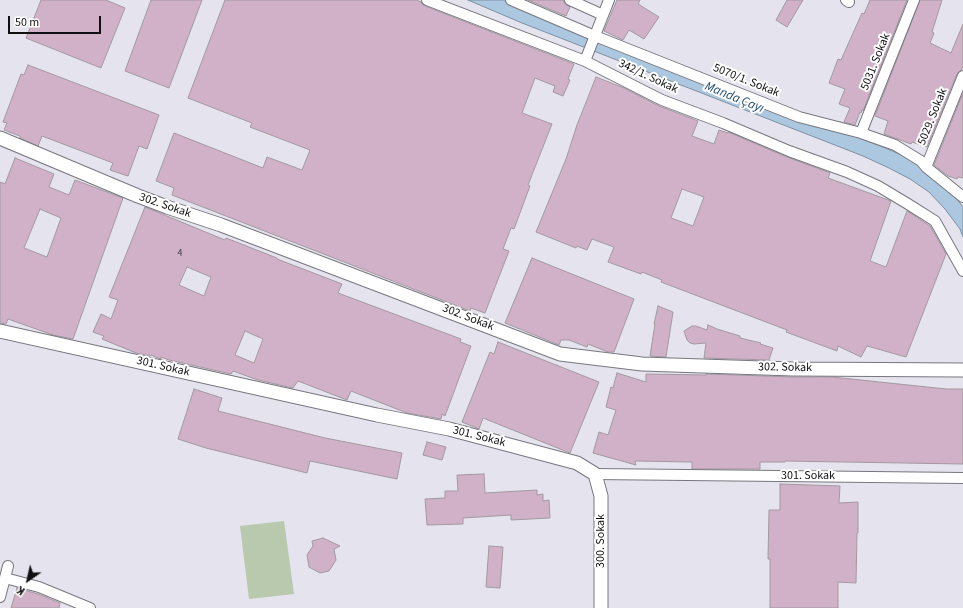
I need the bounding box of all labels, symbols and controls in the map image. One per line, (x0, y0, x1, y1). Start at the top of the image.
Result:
scale bar (10, 8, 103, 34)
text: 50 m (15, 14, 39, 31)
street label: 5031. Sokak (858, 32, 894, 92)
street label: 342/1. Sokak (616, 57, 680, 97)
street label: 5070/1. Sokak (711, 61, 781, 101)
water label: Manda Çayı (702, 79, 766, 117)
street label: 5029. Sokak (915, 87, 951, 147)
street label: 302. Sokak (137, 190, 193, 222)
house number: 4 (178, 248, 182, 260)
street label: 302. Sokak (440, 302, 496, 334)
street label: 301. Sokak (135, 354, 191, 380)
street label: 302. Sokak (758, 360, 812, 376)
street label: 301. Sokak (451, 423, 507, 451)
street label: 301. Sokak (781, 469, 835, 483)
street label: 300. Sokak (594, 514, 608, 568)
north arrow (8, 560, 48, 600)
text: K (14, 582, 28, 598)

